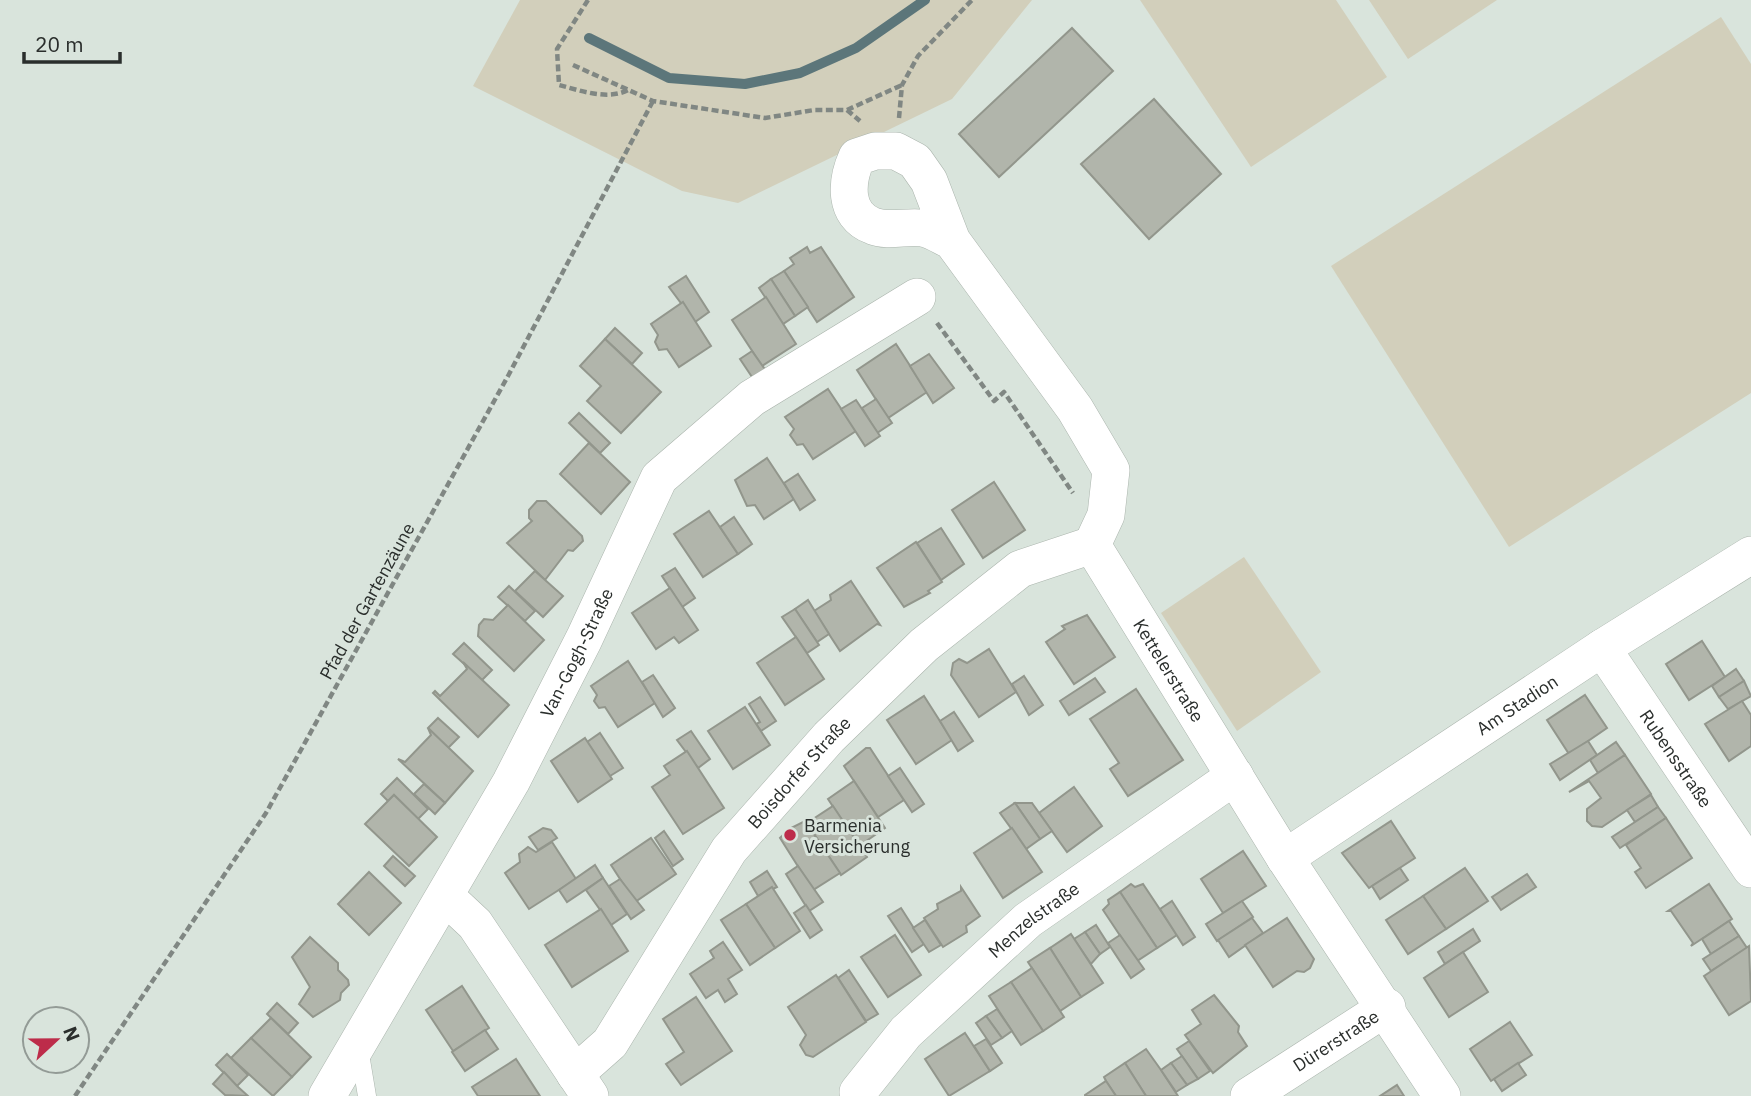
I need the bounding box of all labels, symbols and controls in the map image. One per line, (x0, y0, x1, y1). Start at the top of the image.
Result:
scale bar (24, 21, 121, 65)
text: 20 m (35, 30, 84, 58)
street label: Pfad der Gartenzäune (314, 519, 420, 683)
street label: Van-Gogh-Straße (535, 584, 618, 721)
street label: Kettelerstraße (1129, 614, 1210, 726)
street label: Am Stadion (1472, 669, 1562, 740)
street label: Rubensstraße (1635, 705, 1718, 812)
street label: Boisdorfer Straße (742, 711, 855, 833)
place label: Barmenia Versicherung (804, 814, 910, 858)
marker: Barmenia Versicherung (782, 827, 798, 843)
street label: Menzelstraße (983, 876, 1084, 963)
street label: Dürerstraße (1288, 1004, 1383, 1076)
north arrow (21, 1005, 91, 1075)
text: N (58, 1023, 85, 1045)

